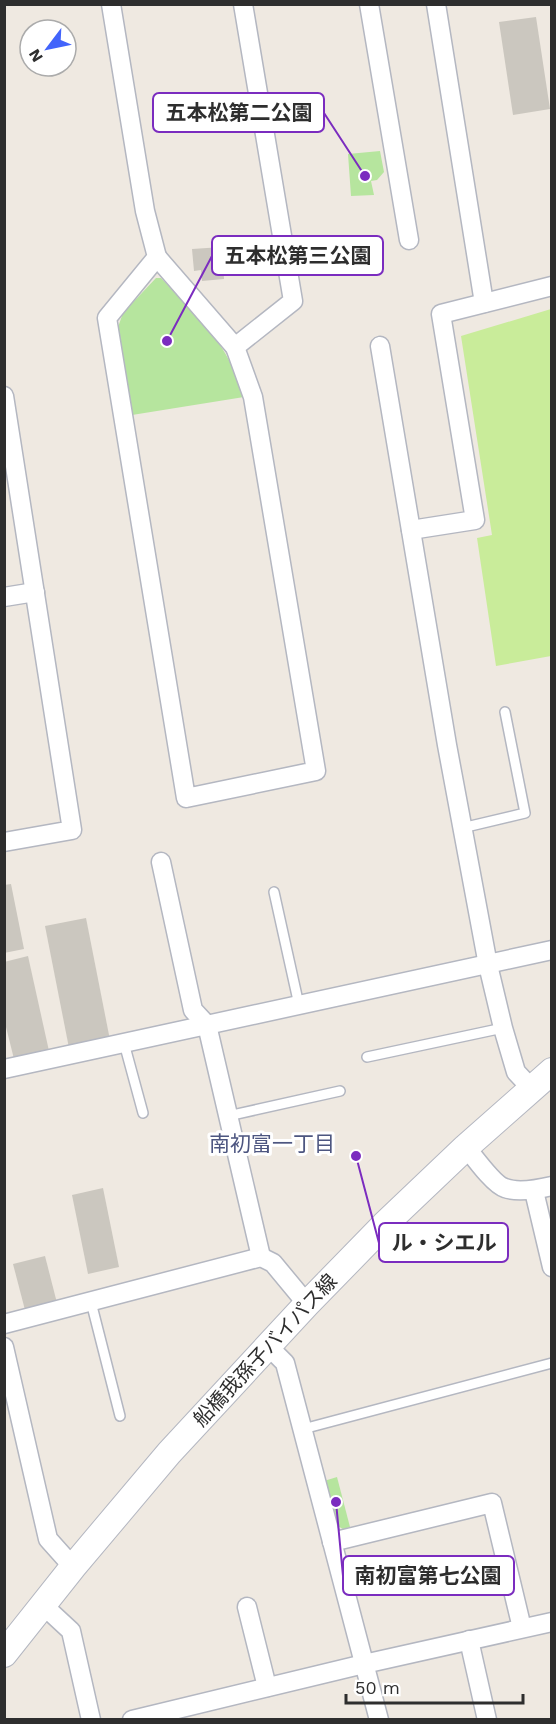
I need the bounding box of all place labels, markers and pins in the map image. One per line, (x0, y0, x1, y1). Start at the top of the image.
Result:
callout: 五本松第二公園 (153, 93, 324, 132)
callout: 五本松第三公園 (212, 236, 383, 275)
callout: ル・シエル (379, 1223, 508, 1262)
callout: 南初富第七公園 (343, 1556, 514, 1595)

